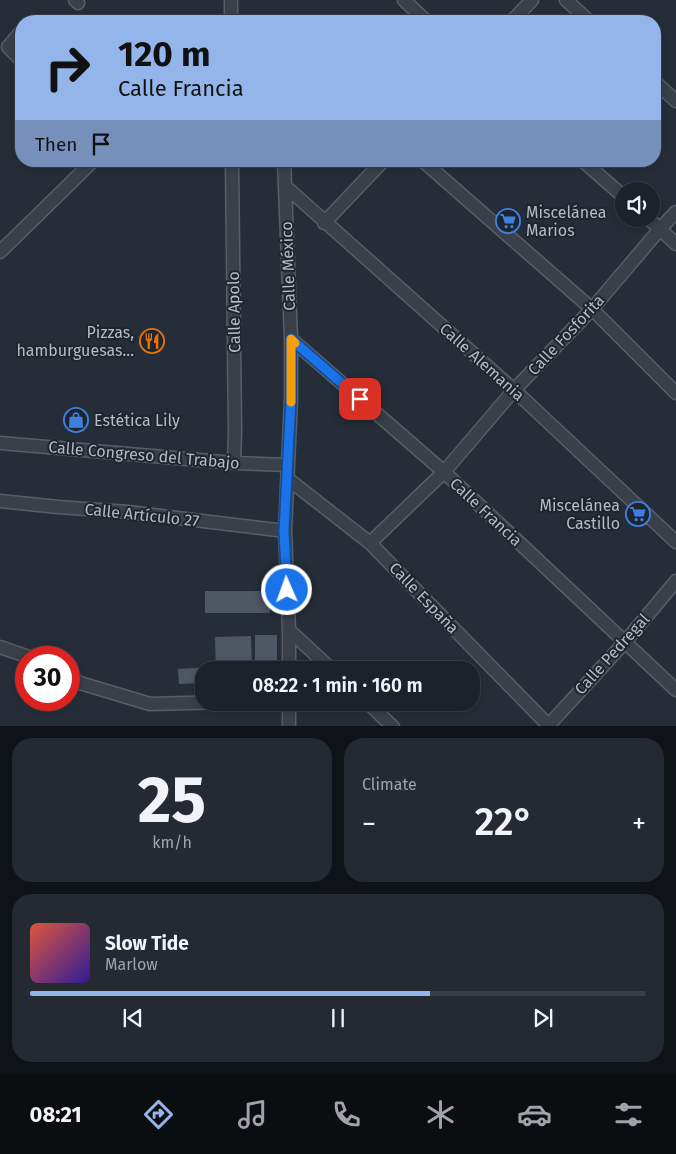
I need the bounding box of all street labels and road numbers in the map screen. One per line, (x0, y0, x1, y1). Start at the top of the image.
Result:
street label: Calle México (277, 221, 299, 311)
street label: Calle Apolo (224, 271, 244, 353)
street label: Calle Fosforita (524, 291, 608, 379)
street label: Calle Alemania (436, 319, 528, 405)
street label: Calle Congreso del Trabajo (48, 437, 240, 473)
street label: Calle Francia (446, 474, 526, 550)
street label: Calle Artículo 27 (84, 500, 200, 530)
street label: Calle España (385, 558, 463, 638)
street label: Calle Pedregal (571, 609, 654, 698)

